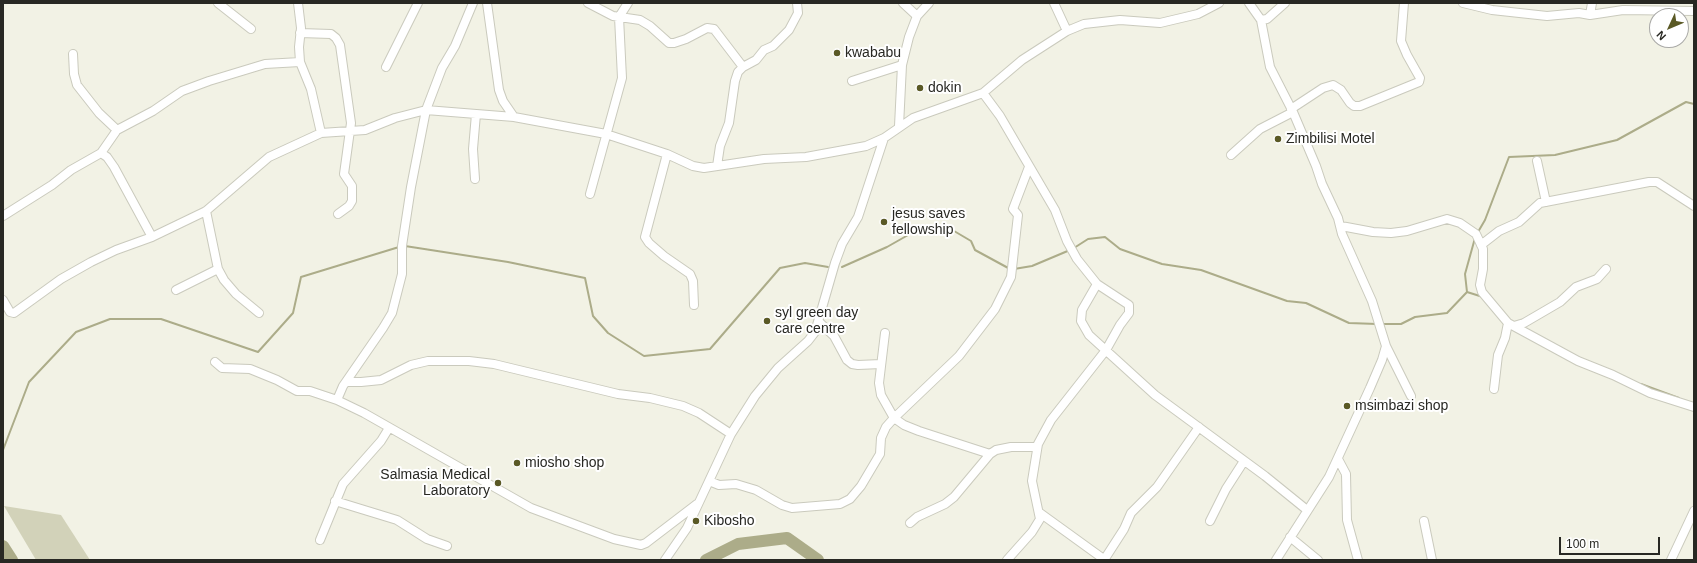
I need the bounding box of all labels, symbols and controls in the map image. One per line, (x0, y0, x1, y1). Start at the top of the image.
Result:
north arrow (1649, 8, 1689, 48)
text: N (1654, 29, 1668, 43)
place label: kwababu (845, 45, 901, 61)
marker: kwababu (832, 48, 842, 58)
place label: dokin (928, 80, 961, 96)
marker: dokin (915, 83, 925, 93)
place label: Zimbilisi Motel (1286, 131, 1375, 147)
marker: Zimbilisi Motel (1273, 134, 1283, 144)
place label: jesus saves fellowship (892, 206, 965, 238)
marker: jesus saves fellowship (879, 217, 889, 227)
place label: syl green day care centre (775, 305, 858, 338)
marker: syl green day care centre (762, 316, 772, 326)
place label: msimbazi shop (1355, 398, 1448, 414)
marker: msimbazi shop (1342, 401, 1352, 411)
place label: miosho shop (525, 455, 604, 471)
marker: miosho shop (512, 458, 522, 468)
place label: Salmasia Medical Laboratory (380, 467, 490, 500)
marker: Salmasia Medical Laboratory (493, 478, 503, 488)
place label: Kibosho (704, 513, 755, 529)
marker: Kibosho (691, 516, 701, 526)
scale bar (1561, 529, 1662, 555)
text: 100 m (1566, 537, 1599, 551)

